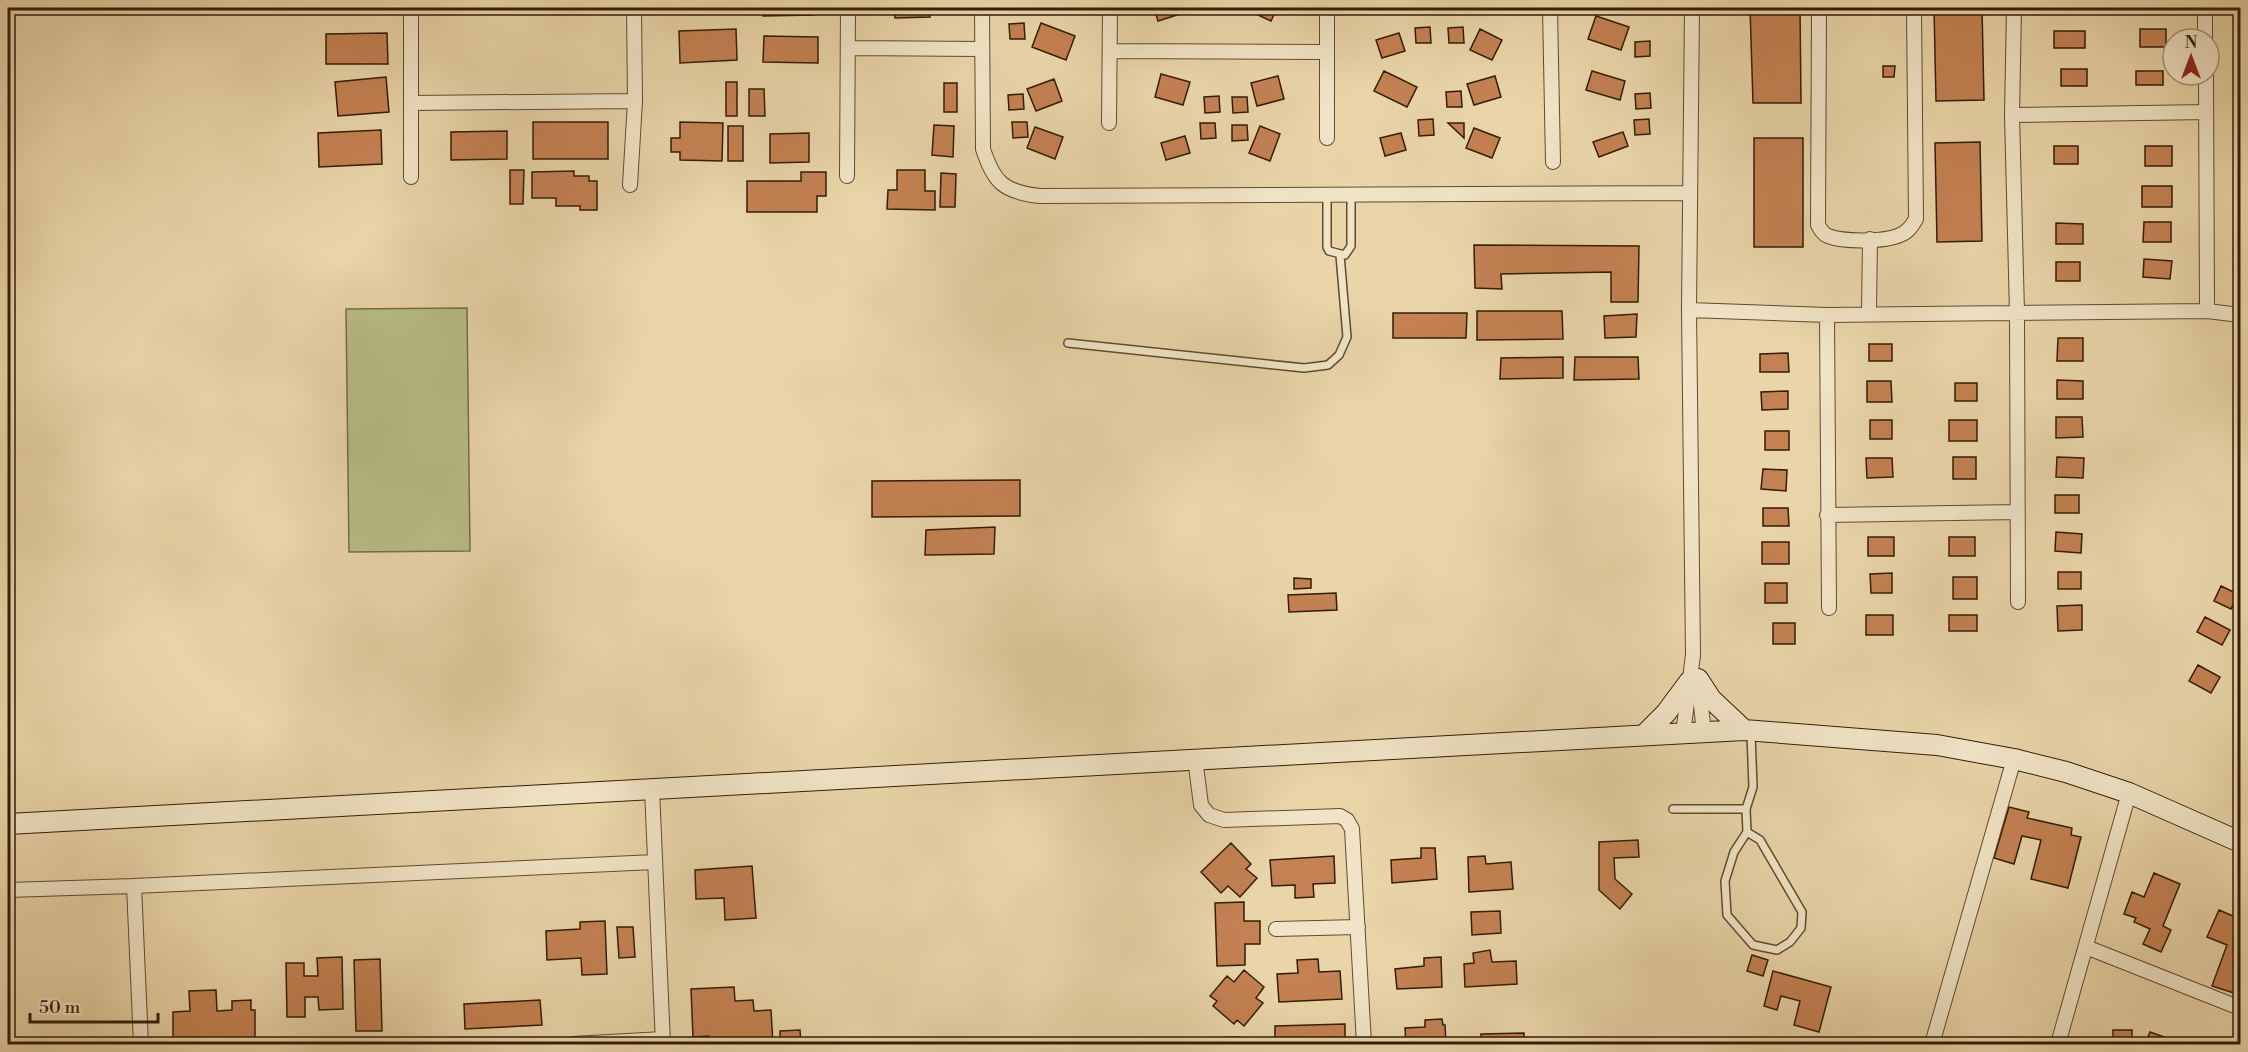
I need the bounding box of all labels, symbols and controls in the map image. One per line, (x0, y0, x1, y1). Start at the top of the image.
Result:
north arrow (2161, 27, 2221, 87)
text: N (2185, 33, 2198, 53)
scale bar (30, 986, 158, 1024)
text: 50 m (39, 996, 81, 1019)

